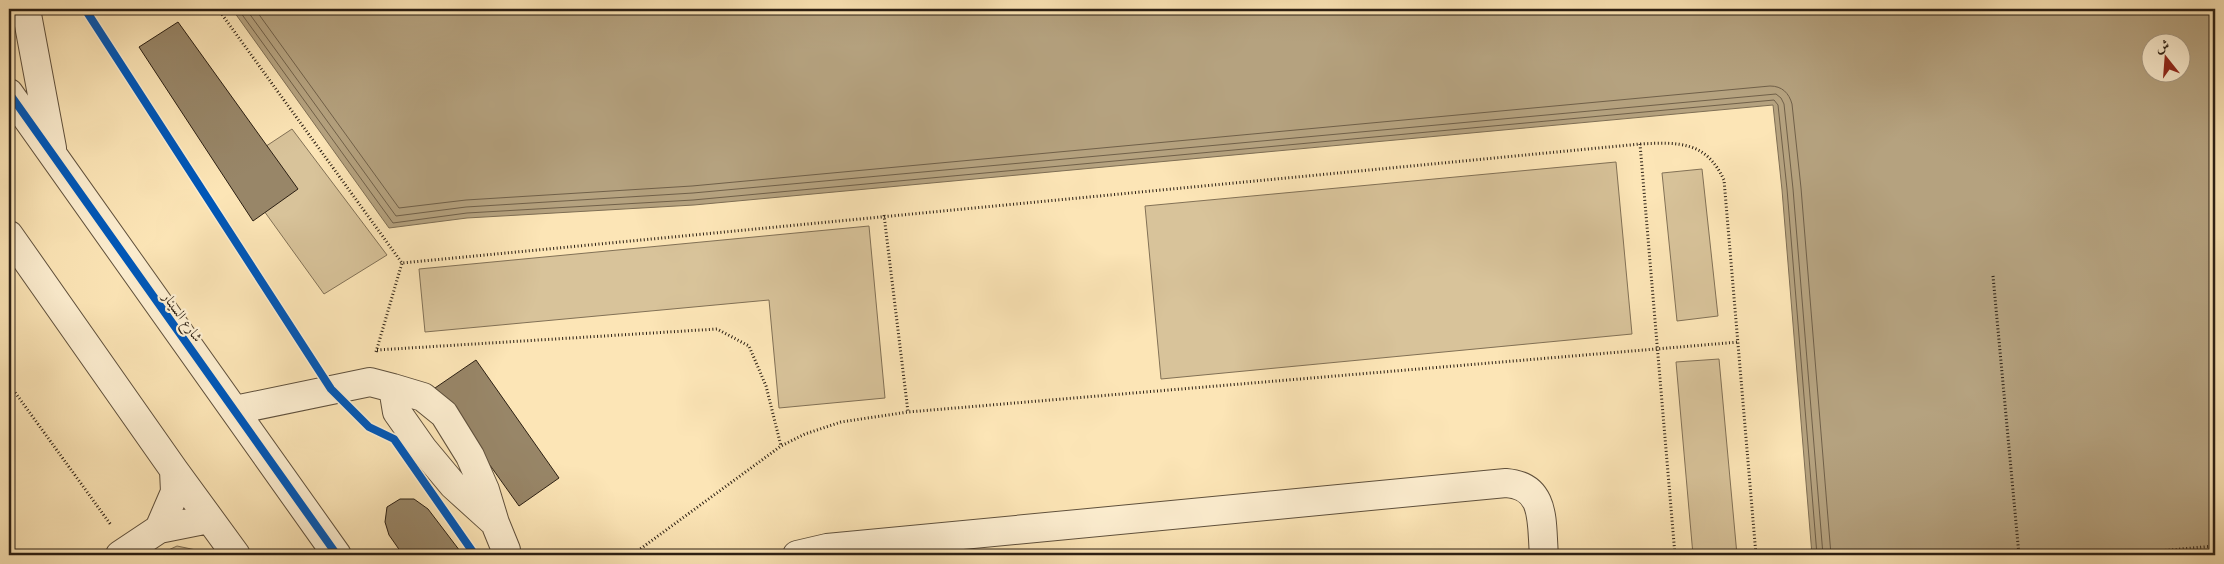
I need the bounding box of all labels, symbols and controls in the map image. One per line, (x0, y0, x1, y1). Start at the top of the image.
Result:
north arrow (2142, 32, 2192, 82)
text: ش (2153, 35, 2172, 56)
street label: شارع السينار (155, 287, 207, 347)

